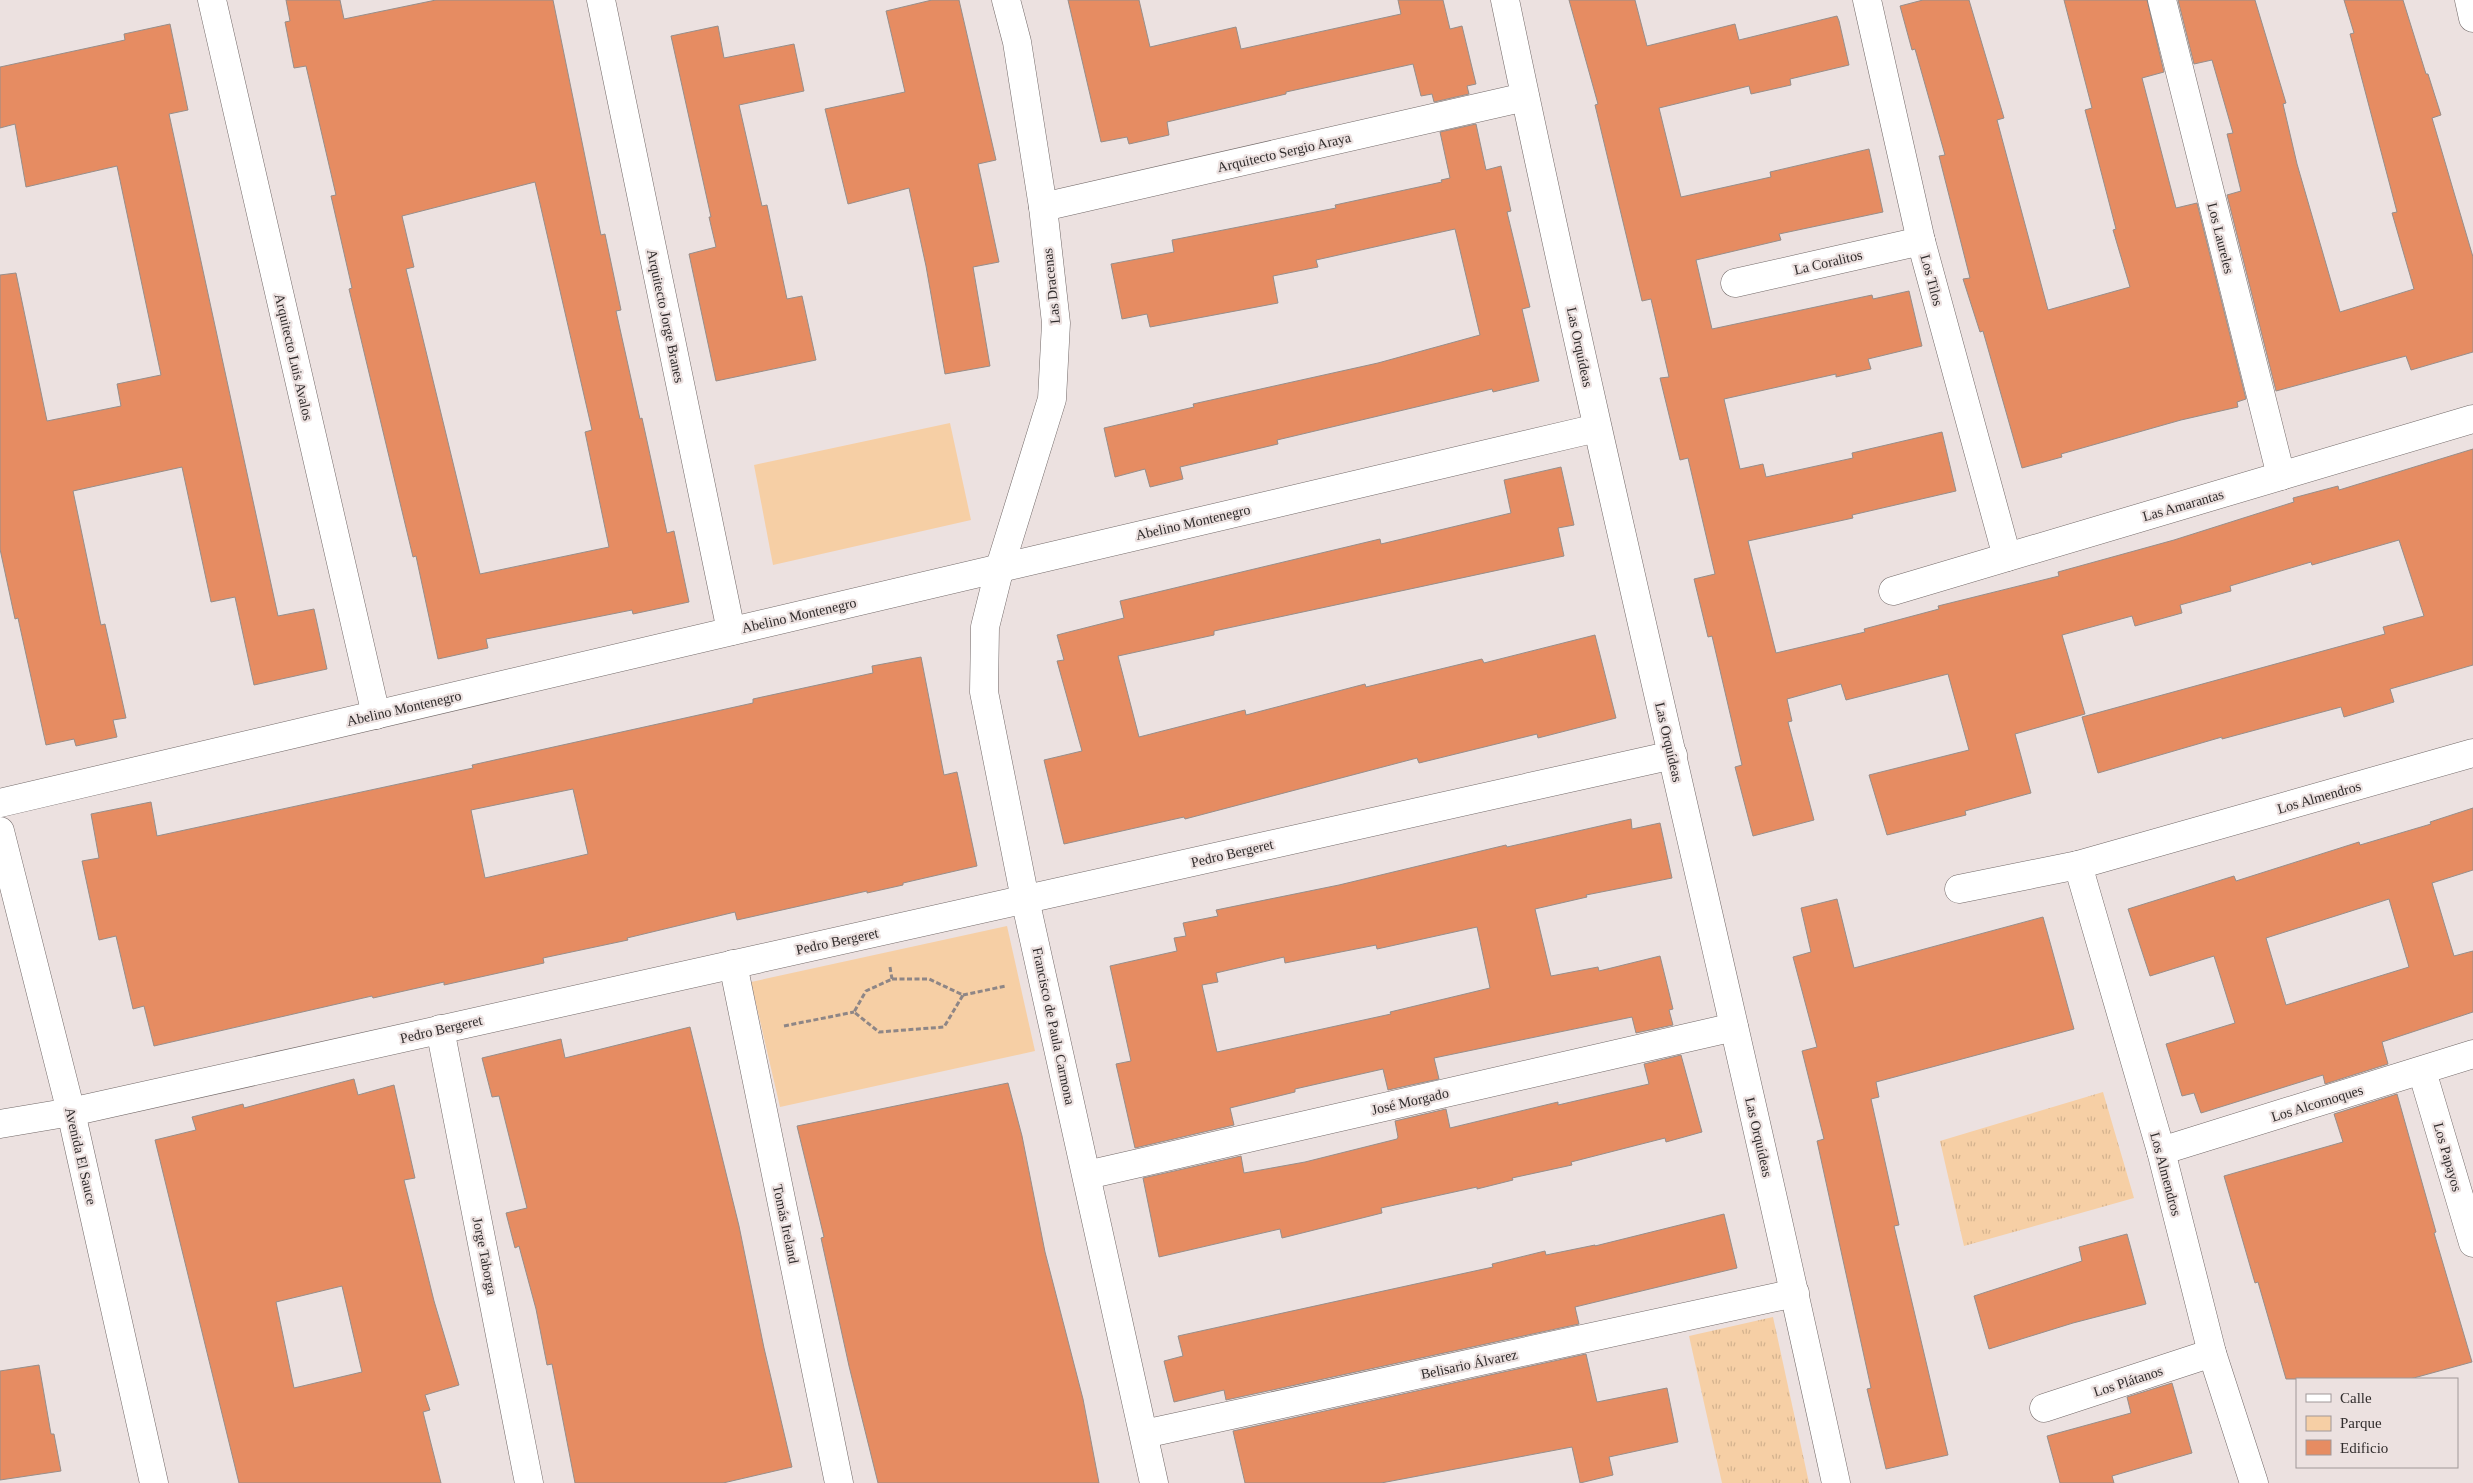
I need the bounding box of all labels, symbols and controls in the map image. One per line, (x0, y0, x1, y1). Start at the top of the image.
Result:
street label: Arquitecto Sergio Araya (1216, 130, 1353, 175)
street label: Los Laureles (2204, 201, 2237, 275)
street label: Las Dracenas (1040, 247, 1063, 324)
street label: La Coralitos (1793, 247, 1864, 278)
street label: Arquitecto Jorge Branes (644, 248, 687, 384)
street label: Los Tilos (1917, 253, 1946, 307)
street label: Arquitecto Luis Avalos (272, 292, 315, 422)
street label: Las Orquídeas (1564, 306, 1595, 388)
street label: Las Amarantas (2141, 487, 2225, 524)
street label: Abelino Montenegro (1134, 502, 1252, 543)
street label: Abelino Montenegro (740, 595, 858, 636)
street label: Abelino Montenegro (345, 688, 463, 729)
street label: Las Orquídeas (1652, 701, 1685, 783)
street label: Los Almendros (2276, 778, 2363, 817)
street label: Pedro Bergeret (1189, 837, 1275, 870)
street label: Pedro Bergeret (794, 925, 880, 958)
street label: Francisco de Paula Carmona (1029, 946, 1078, 1107)
street label: Pedro Bergeret (398, 1013, 484, 1046)
street label: Los Alcornoques (2269, 1082, 2365, 1125)
street label: José Morgado (1370, 1085, 1450, 1118)
street label: Las Orquídeas (1742, 1096, 1775, 1178)
street label: Avenida El Sauce (62, 1106, 99, 1206)
street label: Los Papayos (2431, 1121, 2465, 1193)
street label: Los Almendros (2147, 1131, 2184, 1218)
street label: Tomás Ireland (770, 1183, 801, 1265)
street label: Jorge Taborga (470, 1216, 500, 1297)
street label: Belisario Álvarez (1419, 1346, 1519, 1382)
street label: Los Plátanos (2092, 1363, 2165, 1400)
legend (2296, 1378, 2458, 1468)
text: Calle (2340, 1390, 2372, 1406)
text: Parque (2340, 1415, 2382, 1431)
text: Edificio (2340, 1440, 2388, 1456)

